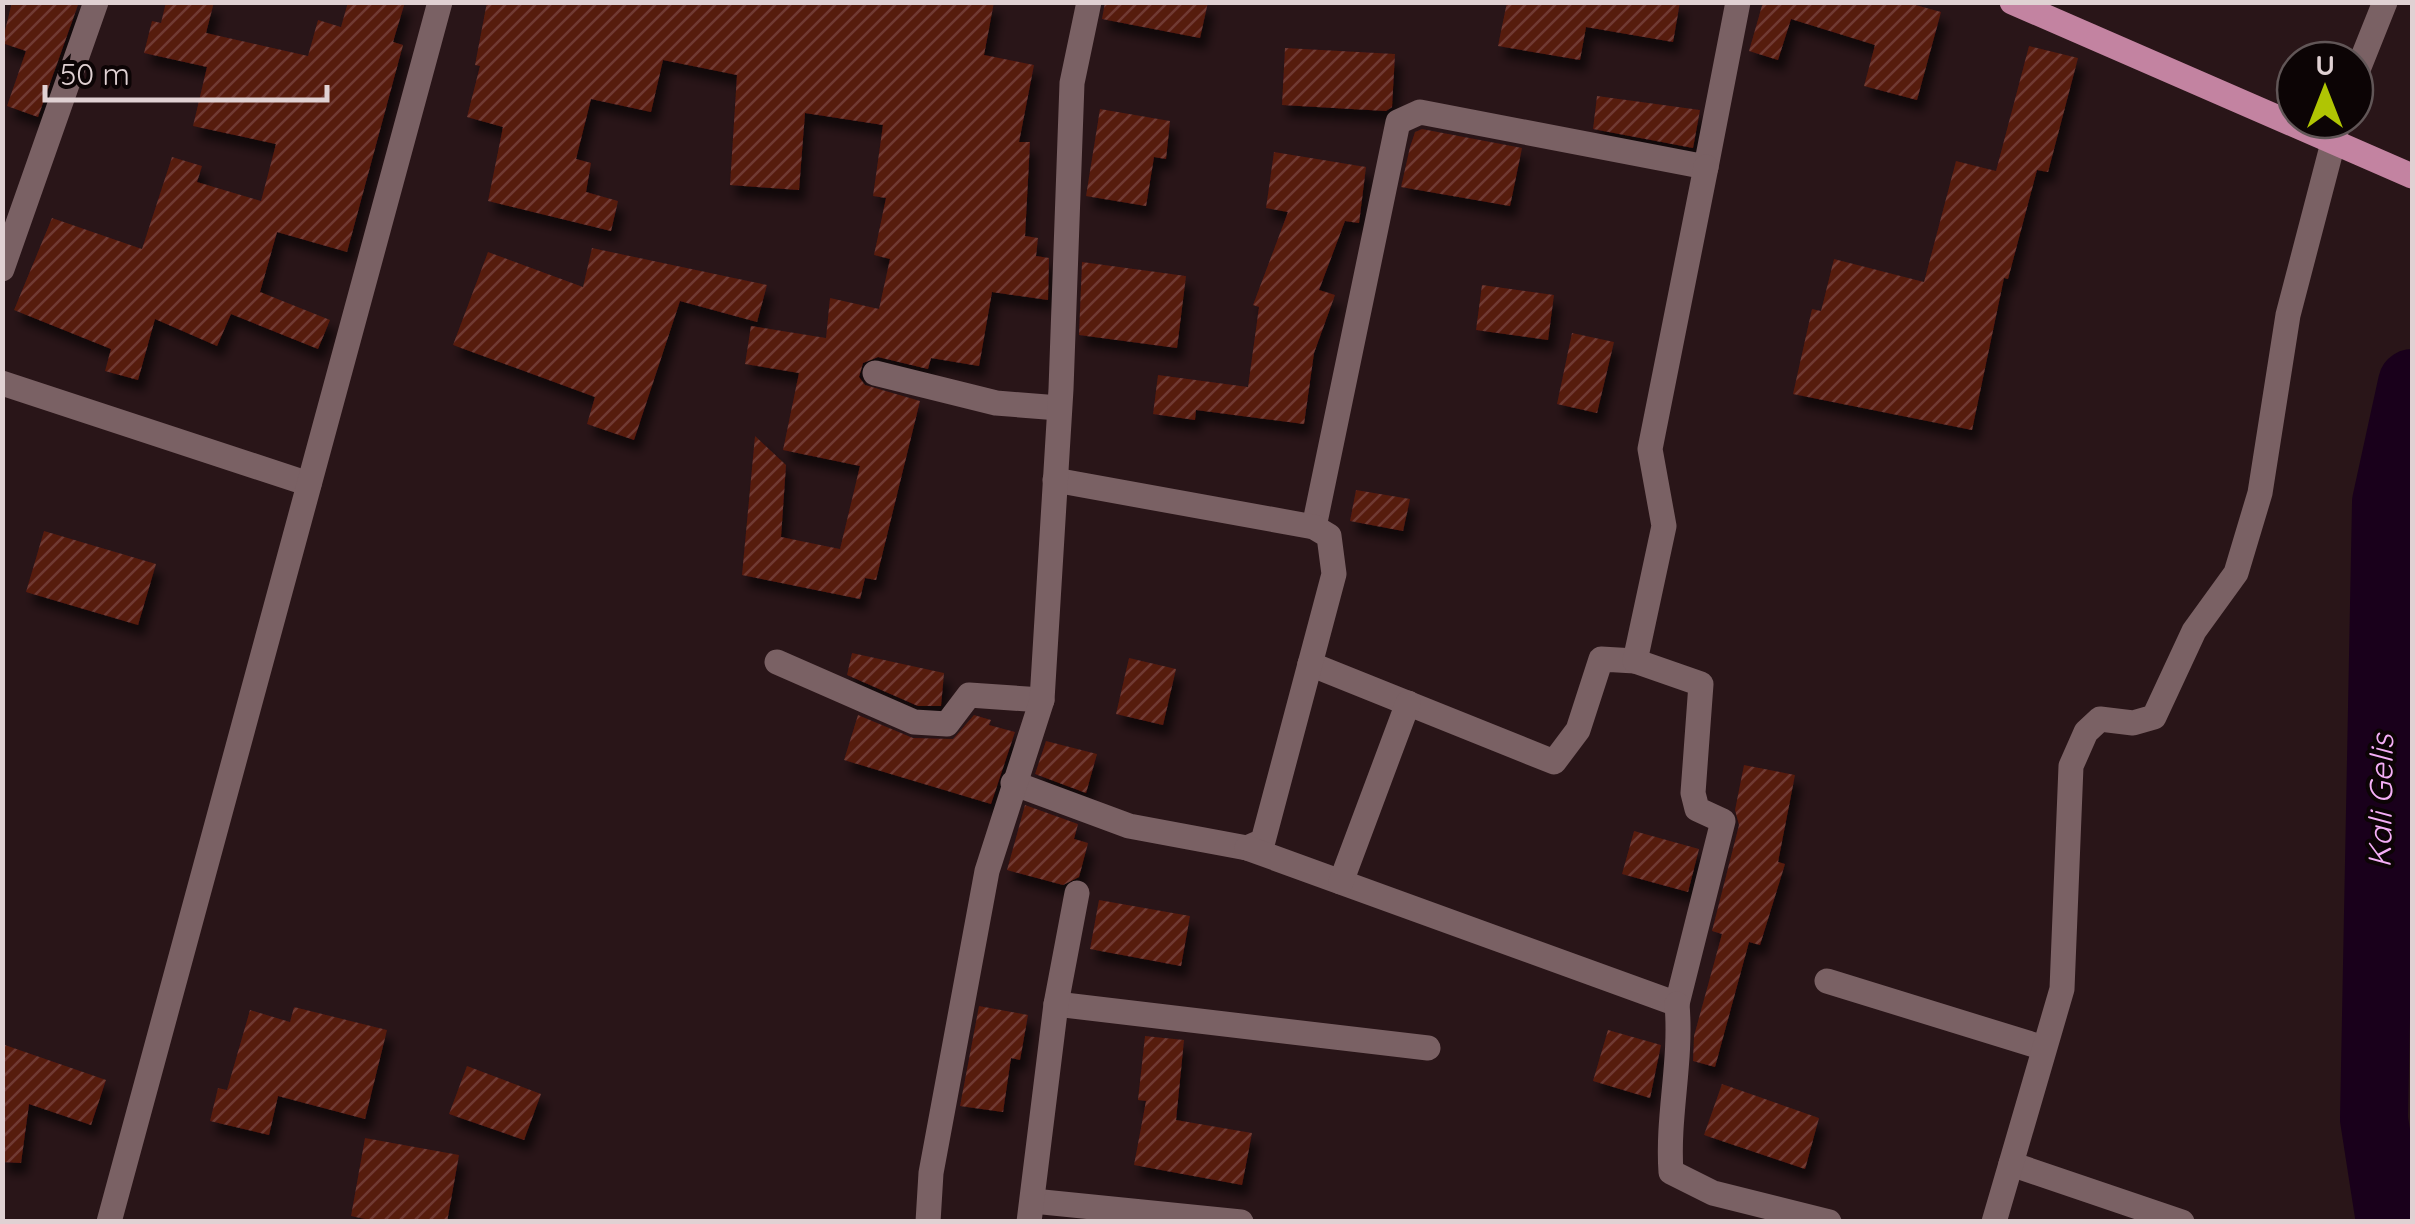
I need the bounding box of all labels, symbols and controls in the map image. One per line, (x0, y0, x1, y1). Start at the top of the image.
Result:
scale bar (45, 40, 328, 102)
north arrow (2275, 40, 2375, 140)
text: U (2315, 47, 2335, 82)
text: 50 m (60, 55, 130, 93)
water label: Kali Gelis (2359, 732, 2401, 868)

